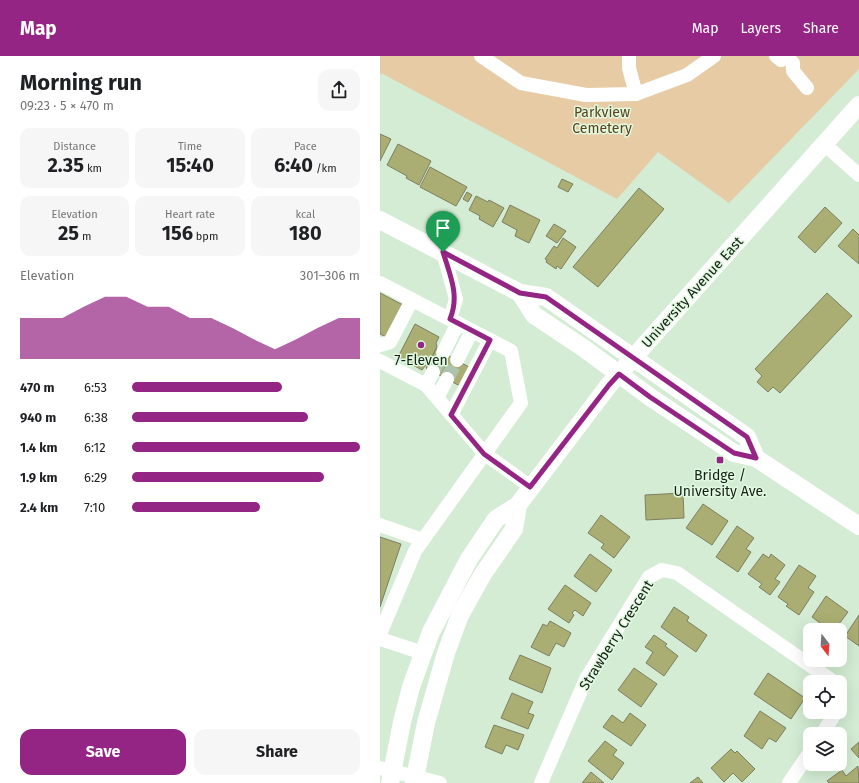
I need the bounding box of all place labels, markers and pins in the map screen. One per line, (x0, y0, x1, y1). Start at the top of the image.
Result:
pin (426, 211, 460, 252)
marker: 7-Eleven (416, 340, 426, 350)
place label: 7-Eleven (394, 352, 448, 369)
marker: Bridge / University Ave. (715, 455, 725, 465)
place label: Bridge / University Ave. (674, 467, 766, 500)

